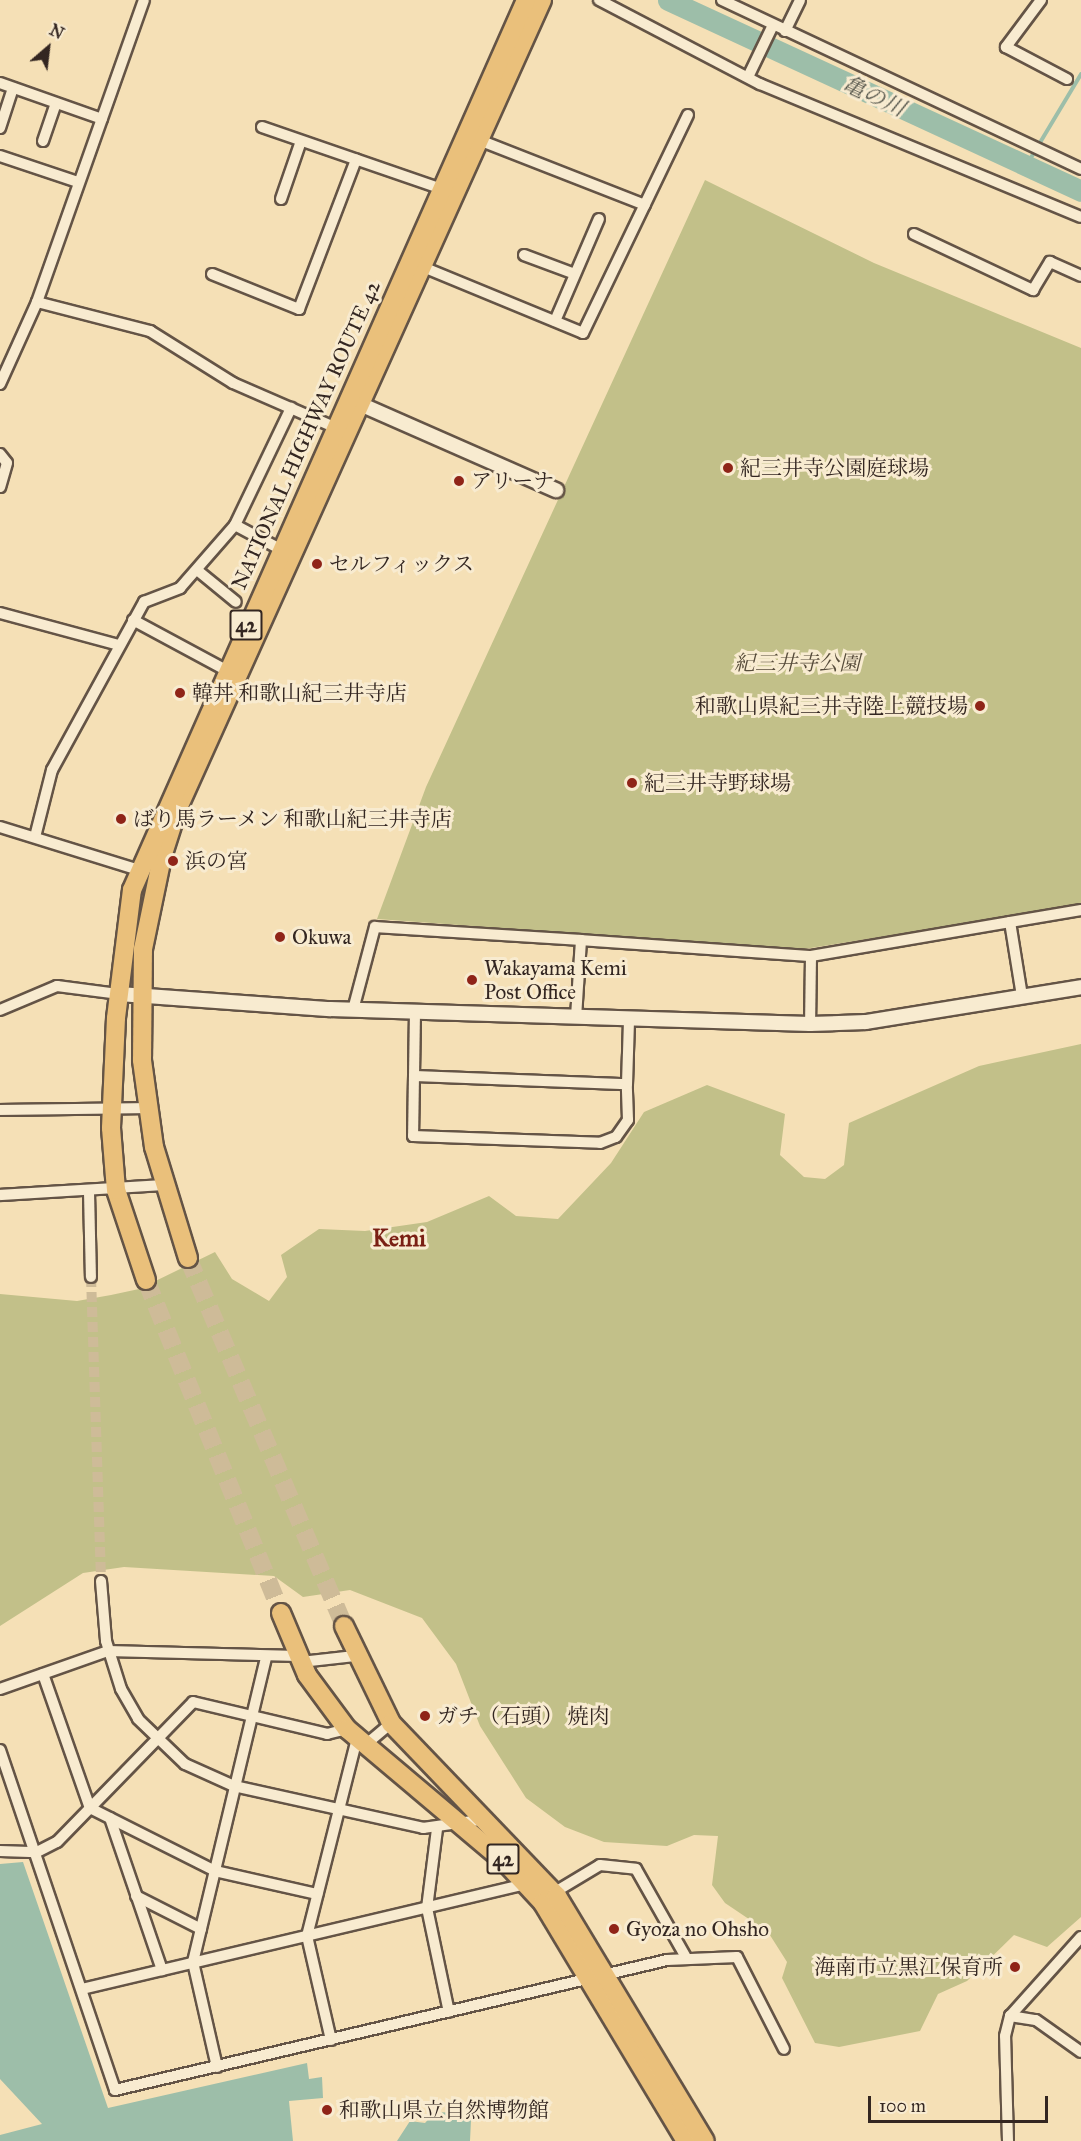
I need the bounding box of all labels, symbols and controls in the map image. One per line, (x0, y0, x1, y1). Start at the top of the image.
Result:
north arrow (18, 18, 78, 78)
text: N (46, 20, 67, 43)
water label: 亀の川 (839, 70, 909, 122)
street label: NATIONAL HIGHWAY ROUTE 42 (226, 277, 386, 593)
place label: 紀三井寺公園庭球場 (740, 455, 929, 481)
marker: 紀三井寺公園庭球場 (721, 461, 735, 475)
place label: アリーナ (471, 468, 555, 494)
marker: アリーナ (452, 474, 466, 488)
place label: セルフィックス (329, 551, 476, 577)
marker: セルフィックス (310, 557, 324, 571)
road number: 42 (228, 608, 264, 642)
park label: 紀三井寺公園 (734, 650, 860, 676)
place label: 韓丼 和歌山紀三井寺店 (192, 680, 407, 706)
marker: 韓丼 和歌山紀三井寺店 (173, 686, 187, 700)
place label: 和歌山県紀三井寺陸上競技場 (695, 693, 968, 719)
marker: 和歌山県紀三井寺陸上競技場 (973, 699, 987, 713)
place label: 紀三井寺野球場 (644, 770, 791, 796)
marker: 紀三井寺野球場 (625, 776, 639, 790)
place label: ばり馬ラーメン 和歌山紀三井寺店 (133, 806, 453, 832)
marker: ばり馬ラーメン 和歌山紀三井寺店 (114, 812, 128, 826)
place label: 浜の宮 (185, 848, 248, 874)
marker: 浜の宮 (166, 854, 180, 868)
place label: Okuwa (292, 924, 351, 950)
marker: Okuwa (273, 930, 287, 944)
place label: Wakayama Kemi Post Office (484, 955, 627, 1005)
marker: Wakayama Kemi Post Office (465, 973, 479, 987)
district label: Kemi (372, 1225, 426, 1253)
place label: ガチ（石頭） 焼肉 (437, 1703, 610, 1729)
marker: ガチ（石頭） 焼肉 (418, 1709, 432, 1723)
road number: 42 (485, 1842, 521, 1876)
place label: Gyoza no Ohsho (626, 1916, 769, 1942)
marker: Gyoza no Ohsho (607, 1922, 621, 1936)
place label: 海南市立黒江保育所 (814, 1954, 1003, 1980)
marker: 海南市立黒江保育所 (1008, 1960, 1022, 1974)
scale bar (871, 2084, 1051, 2122)
text: 100 m (879, 2095, 926, 2117)
place label: 和歌山県立自然博物館 (339, 2097, 549, 2123)
marker: 和歌山県立自然博物館 (320, 2103, 334, 2117)

